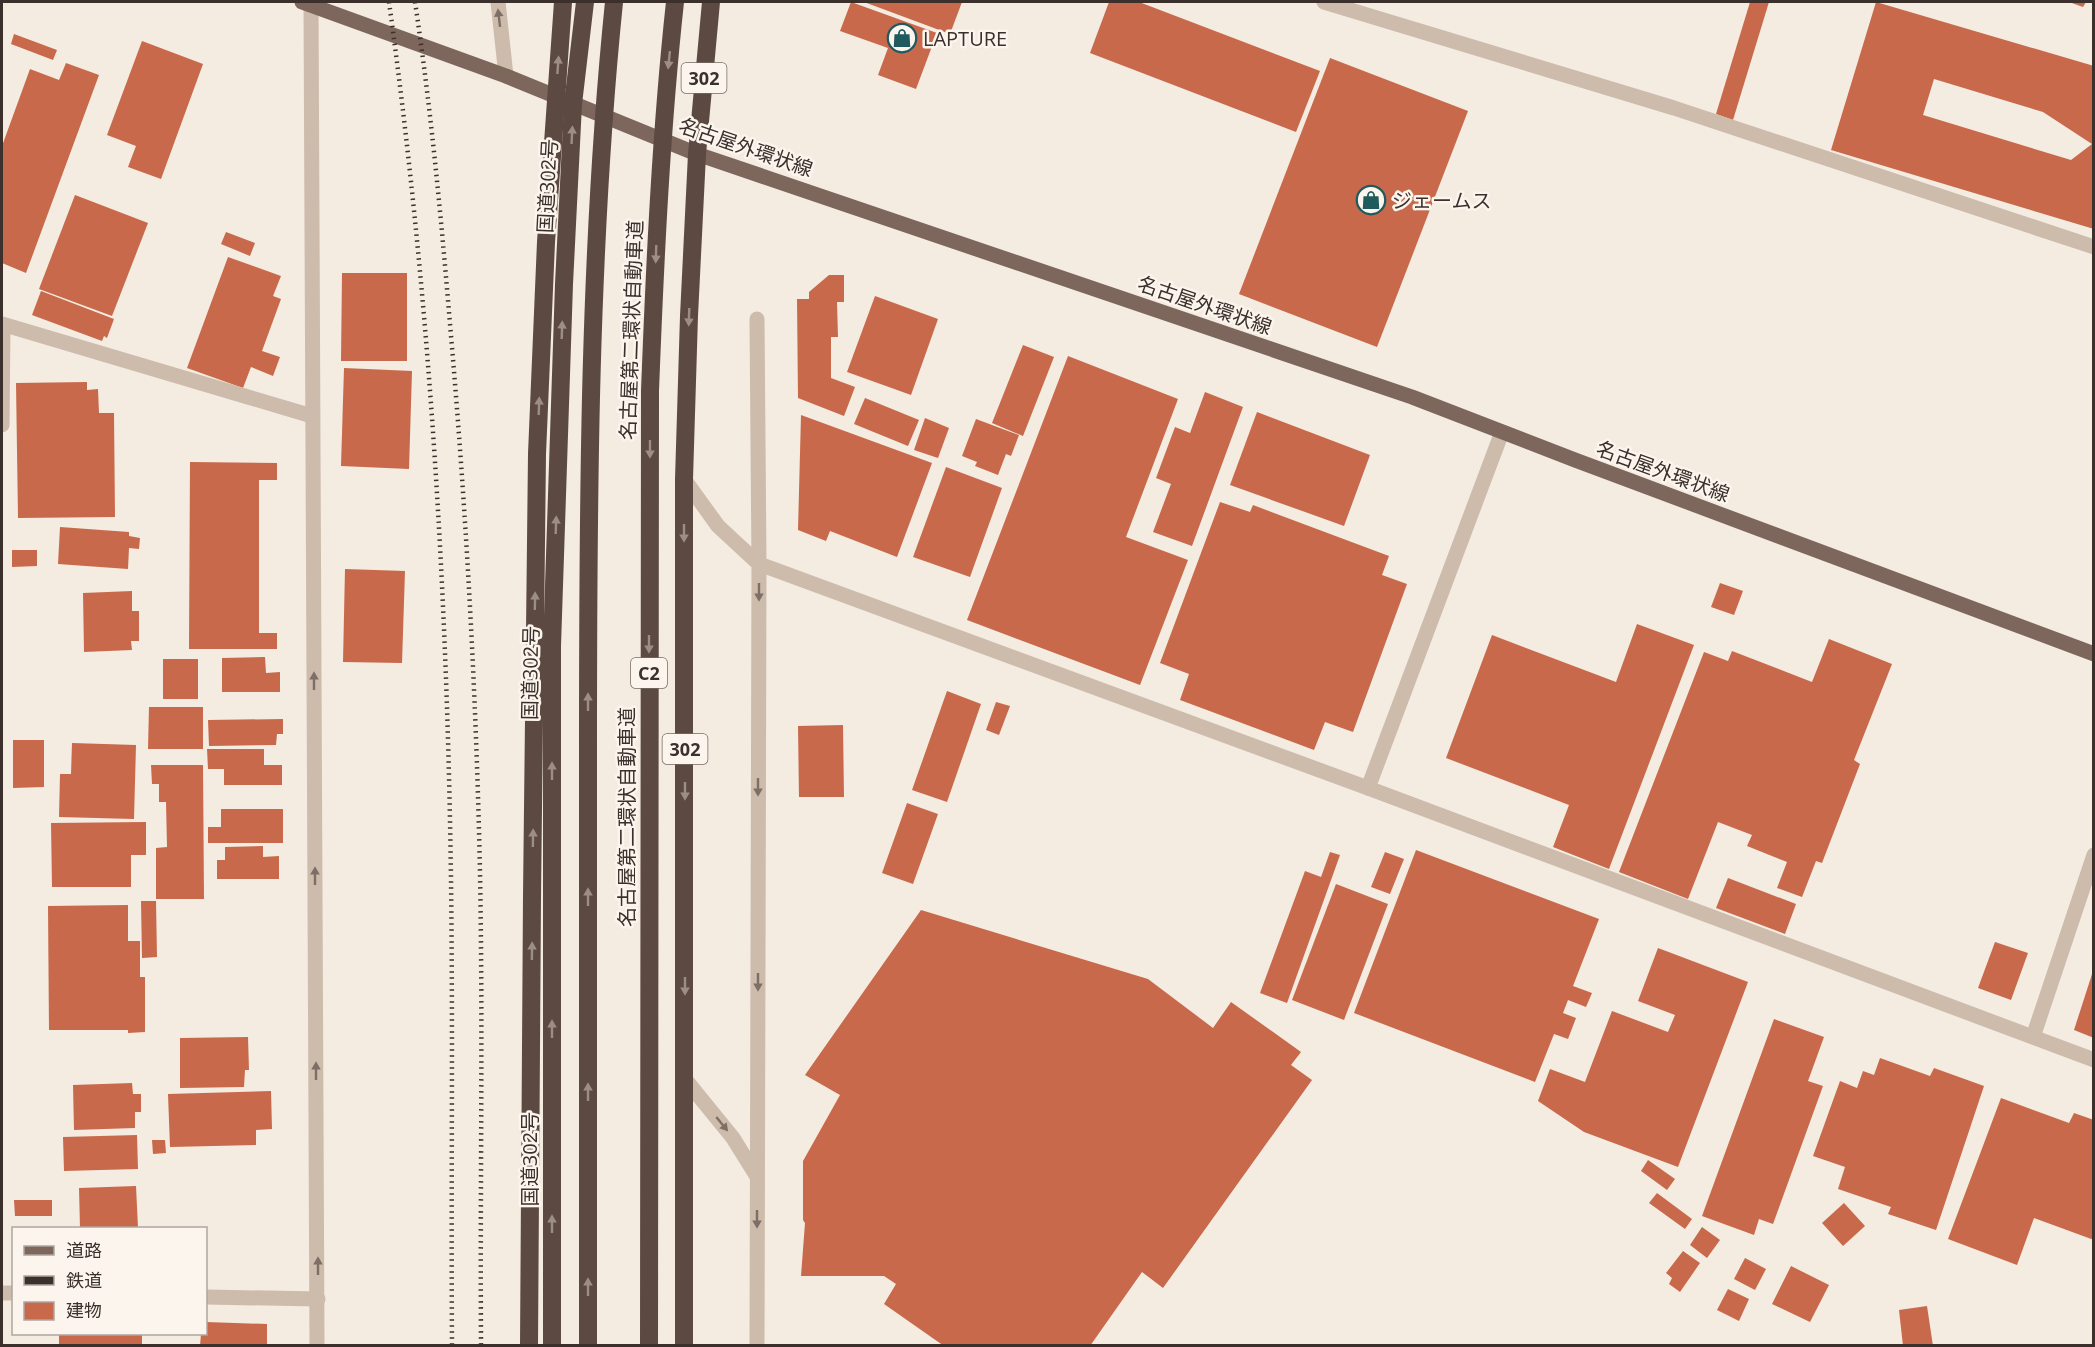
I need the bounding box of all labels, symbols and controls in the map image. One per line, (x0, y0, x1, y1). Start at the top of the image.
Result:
one-way arrow (494, 8, 504, 27)
shop icon: LAPTURE (886, 22, 918, 54)
place label: LAPTURE (923, 25, 1007, 52)
one-way arrow (664, 50, 674, 69)
one-way arrow (553, 55, 563, 74)
road number: 302 (682, 63, 726, 93)
street label: 名古屋外環状線 (675, 111, 817, 183)
one-way arrow (567, 125, 576, 144)
street label: 国道302号 (531, 138, 563, 234)
shop icon: ジェームス (1355, 184, 1387, 216)
place label: ジェームス (1392, 187, 1491, 214)
street label: 名古屋第二環状自動車道 (614, 220, 648, 440)
one-way arrow (651, 245, 660, 264)
street label: 名古屋外環状線 (1134, 269, 1276, 341)
one-way arrow (684, 308, 693, 327)
one-way arrow (557, 320, 567, 339)
one-way arrow (534, 397, 543, 416)
street label: 名古屋外環状線 (1593, 434, 1733, 508)
one-way arrow (645, 440, 655, 459)
one-way arrow (551, 515, 560, 534)
one-way arrow (679, 523, 689, 542)
one-way arrow (754, 582, 764, 601)
one-way arrow (531, 592, 540, 611)
street label: 国道302号 (516, 626, 544, 720)
one-way arrow (644, 635, 654, 654)
road number: C2 (631, 658, 667, 688)
one-way arrow (309, 672, 319, 691)
one-way arrow (583, 693, 593, 712)
street label: 名古屋第二環状自動車道 (613, 707, 640, 927)
road number: 302 (662, 734, 708, 764)
one-way arrow (547, 762, 557, 781)
one-way arrow (753, 777, 763, 796)
one-way arrow (680, 781, 690, 800)
one-way arrow (528, 829, 538, 848)
one-way arrow (310, 867, 320, 886)
one-way arrow (583, 888, 593, 907)
one-way arrow (527, 942, 536, 961)
one-way arrow (753, 972, 763, 991)
one-way arrow (680, 976, 690, 995)
one-way arrow (547, 1020, 557, 1039)
one-way arrow (311, 1062, 321, 1081)
one-way arrow (583, 1083, 593, 1102)
street label: 国道302号 (516, 1112, 543, 1206)
one-way arrow (715, 1116, 728, 1132)
one-way arrow (752, 1209, 762, 1228)
one-way arrow (547, 1215, 557, 1234)
legend (12, 1227, 207, 1335)
text: 道路 (66, 1238, 102, 1262)
one-way arrow (313, 1257, 322, 1276)
text: 鉄道 (66, 1268, 102, 1292)
one-way arrow (583, 1278, 593, 1297)
text: 建物 (66, 1298, 102, 1322)

